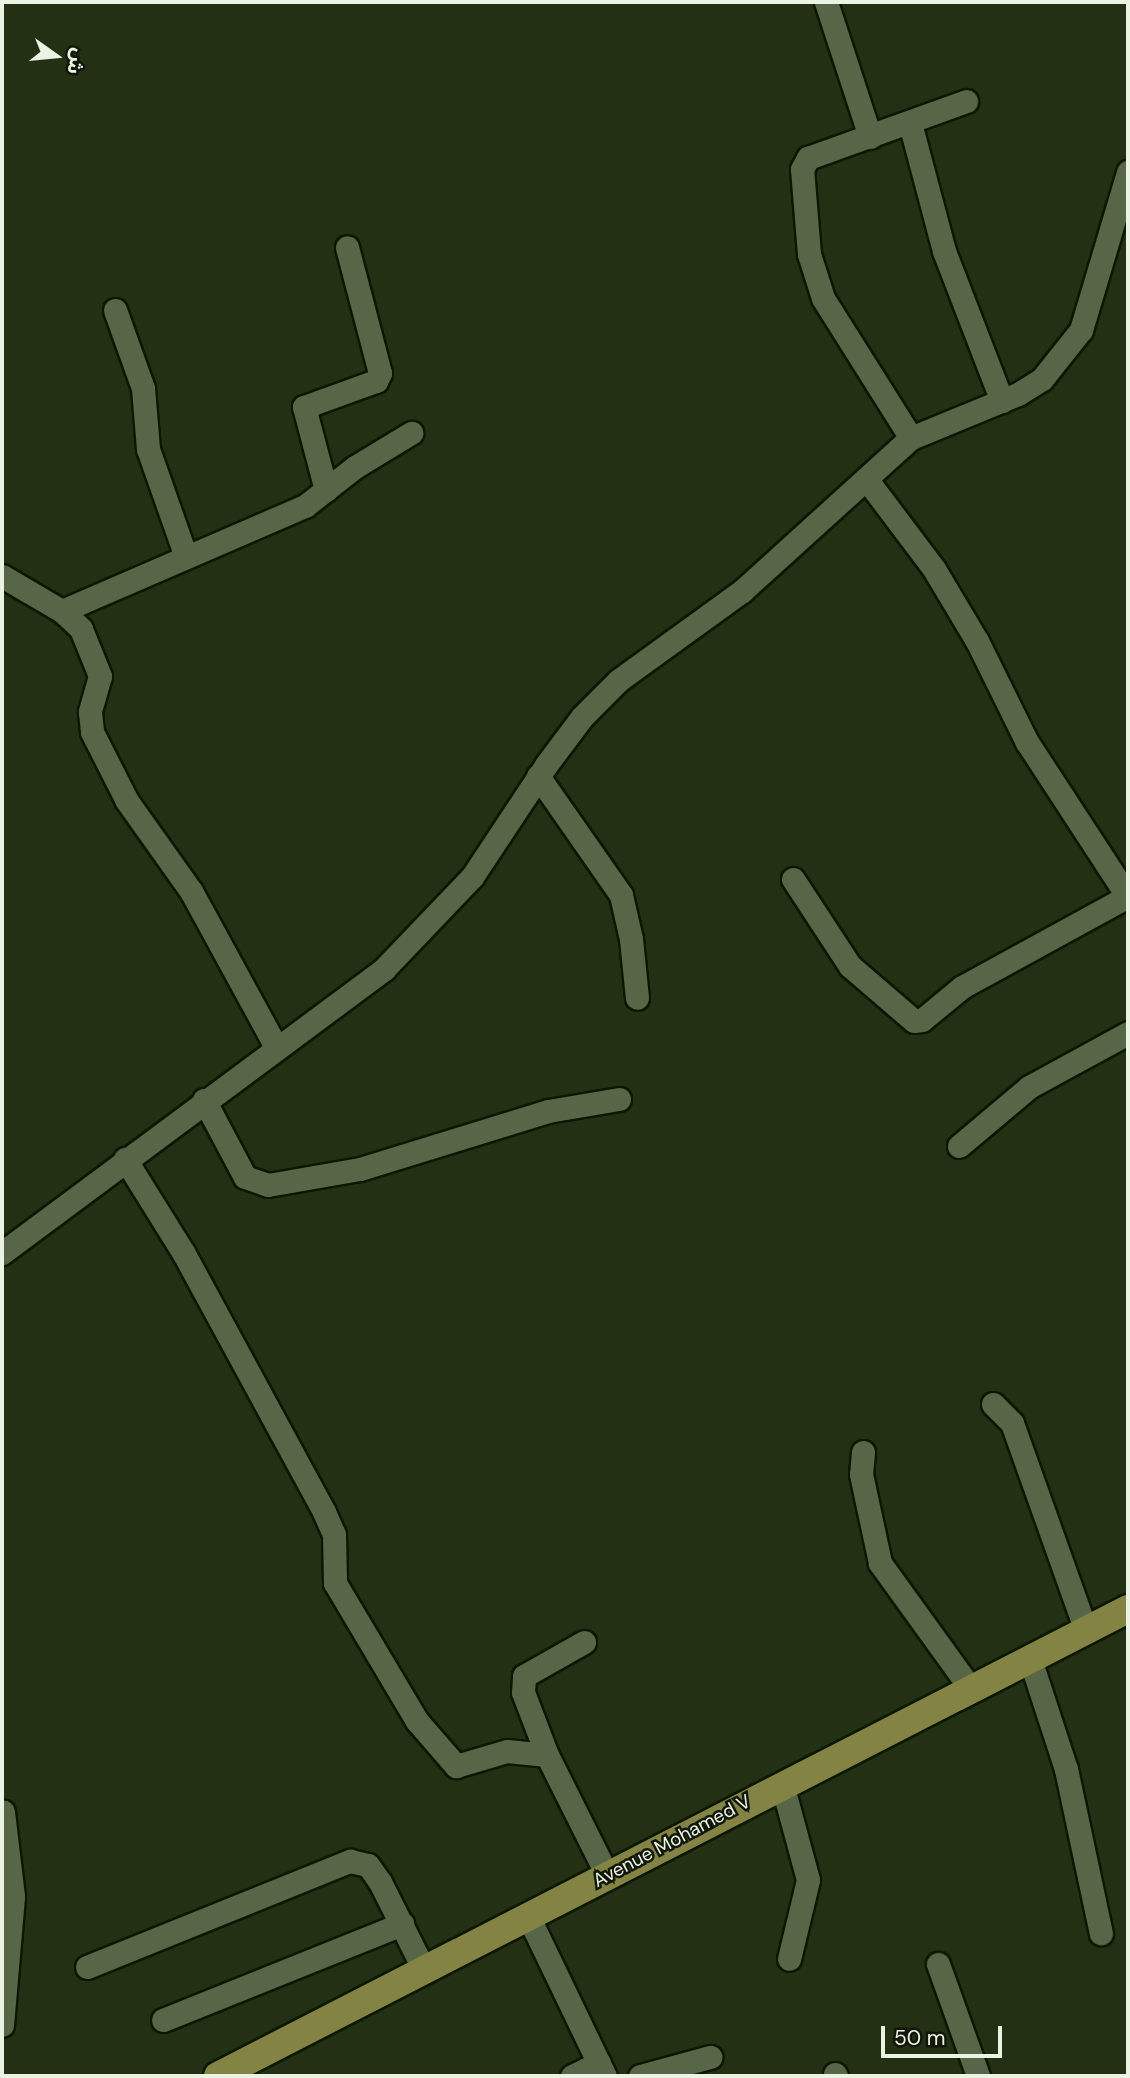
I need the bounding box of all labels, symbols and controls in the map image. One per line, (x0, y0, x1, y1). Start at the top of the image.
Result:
north arrow (21, 21, 91, 91)
text: ش (61, 46, 92, 77)
street label: Avenue Mohamed V (589, 1790, 755, 1892)
scale bar (885, 2011, 1006, 2056)
text: 50 m (894, 2024, 945, 2052)

